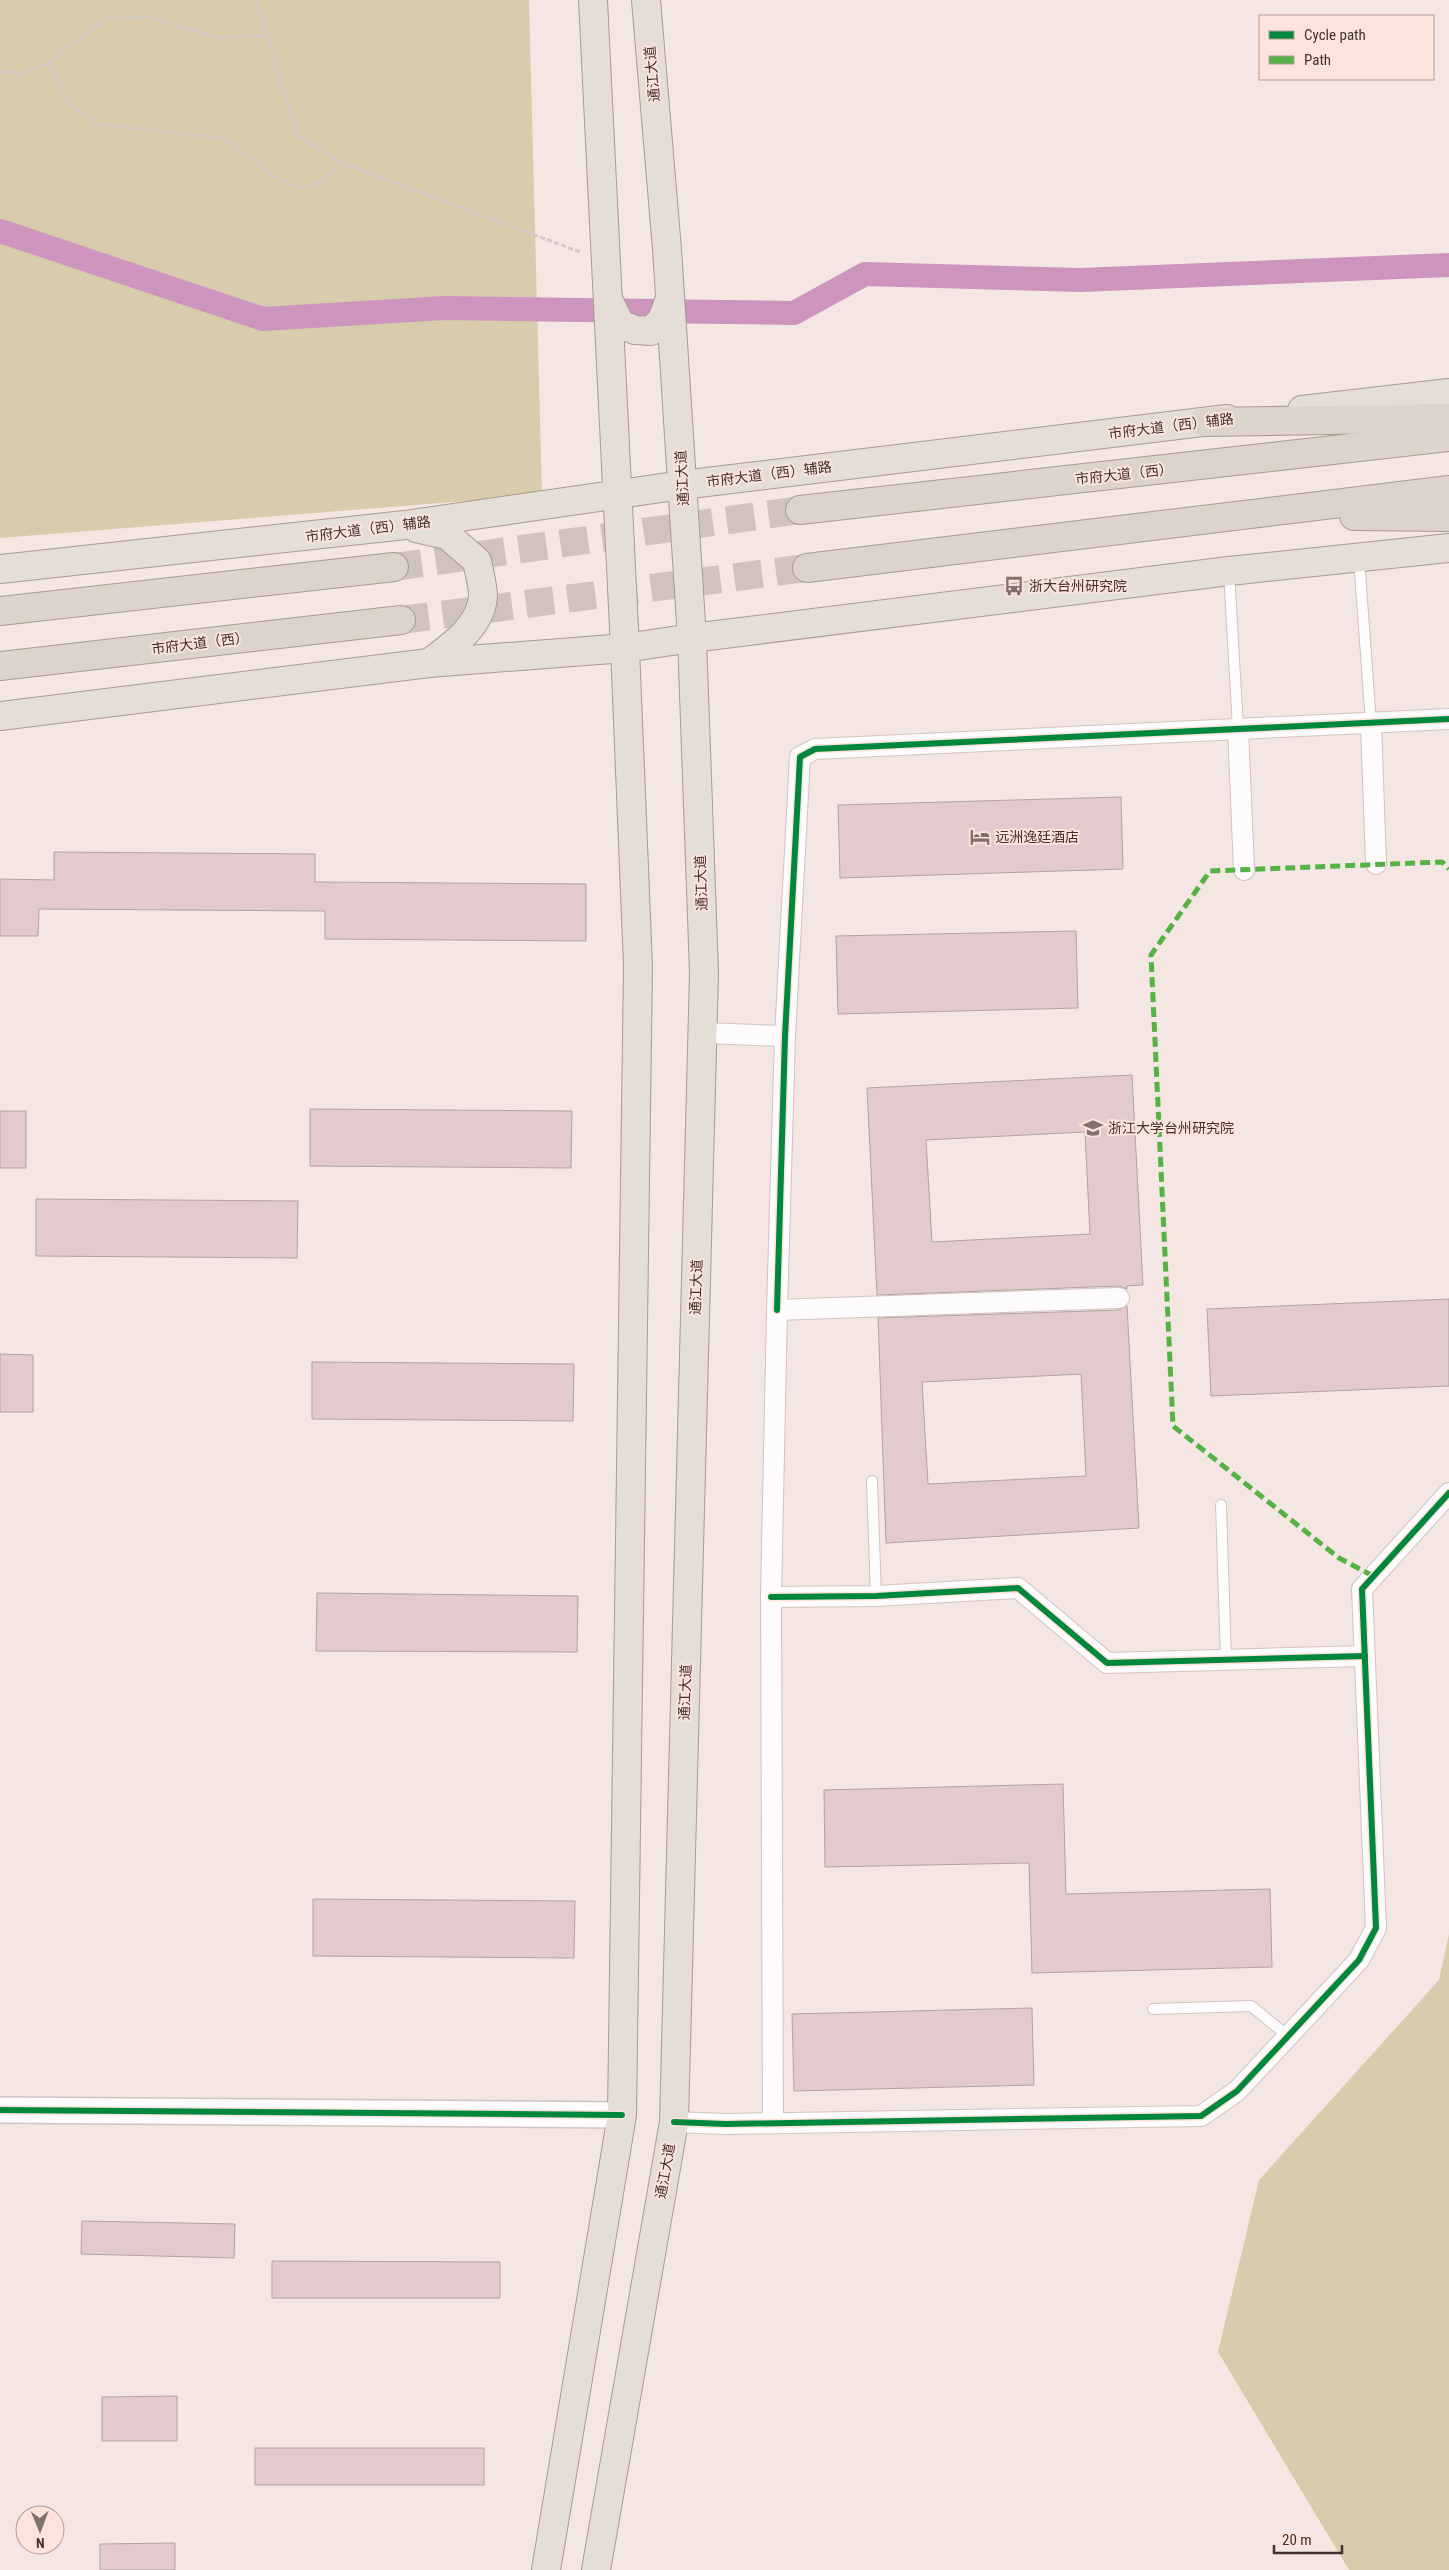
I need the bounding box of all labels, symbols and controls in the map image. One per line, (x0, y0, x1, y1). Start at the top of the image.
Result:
legend (1259, 15, 1434, 80)
text: Cycle path (1304, 26, 1366, 44)
street label: 通江大道 (642, 45, 662, 103)
text: Path (1304, 51, 1331, 69)
street label: 市府大道（西）辅路 (1107, 410, 1235, 442)
street label: 通江大道 (673, 450, 691, 506)
street label: 市府大道（西）辅路 (705, 458, 833, 490)
street label: 市府大道（西） (1074, 461, 1174, 487)
street label: 市府大道（西）辅路 (304, 513, 432, 545)
bus stop icon: 浙大台州研究院 (1003, 575, 1025, 597)
place label: 浙大台州研究院 (1029, 578, 1127, 594)
street label: 市府大道（西） (150, 629, 250, 657)
hotel icon: 远洲逸廷酒店 (969, 826, 991, 848)
place label: 远洲逸廷酒店 (995, 829, 1079, 845)
street label: 通江大道 (692, 855, 710, 911)
school or university icon: 浙江大学台州研究院 (1082, 1117, 1104, 1139)
place label: 浙江大学台州研究院 (1108, 1120, 1234, 1136)
street label: 通江大道 (687, 1259, 705, 1315)
street label: 通江大道 (676, 1664, 694, 1720)
street label: 通江大道 (652, 2142, 678, 2200)
north arrow (15, 2505, 65, 2555)
scale bar (1274, 2522, 1342, 2554)
text: 20 m (1282, 2531, 1312, 2549)
text: N (36, 2535, 45, 2551)

